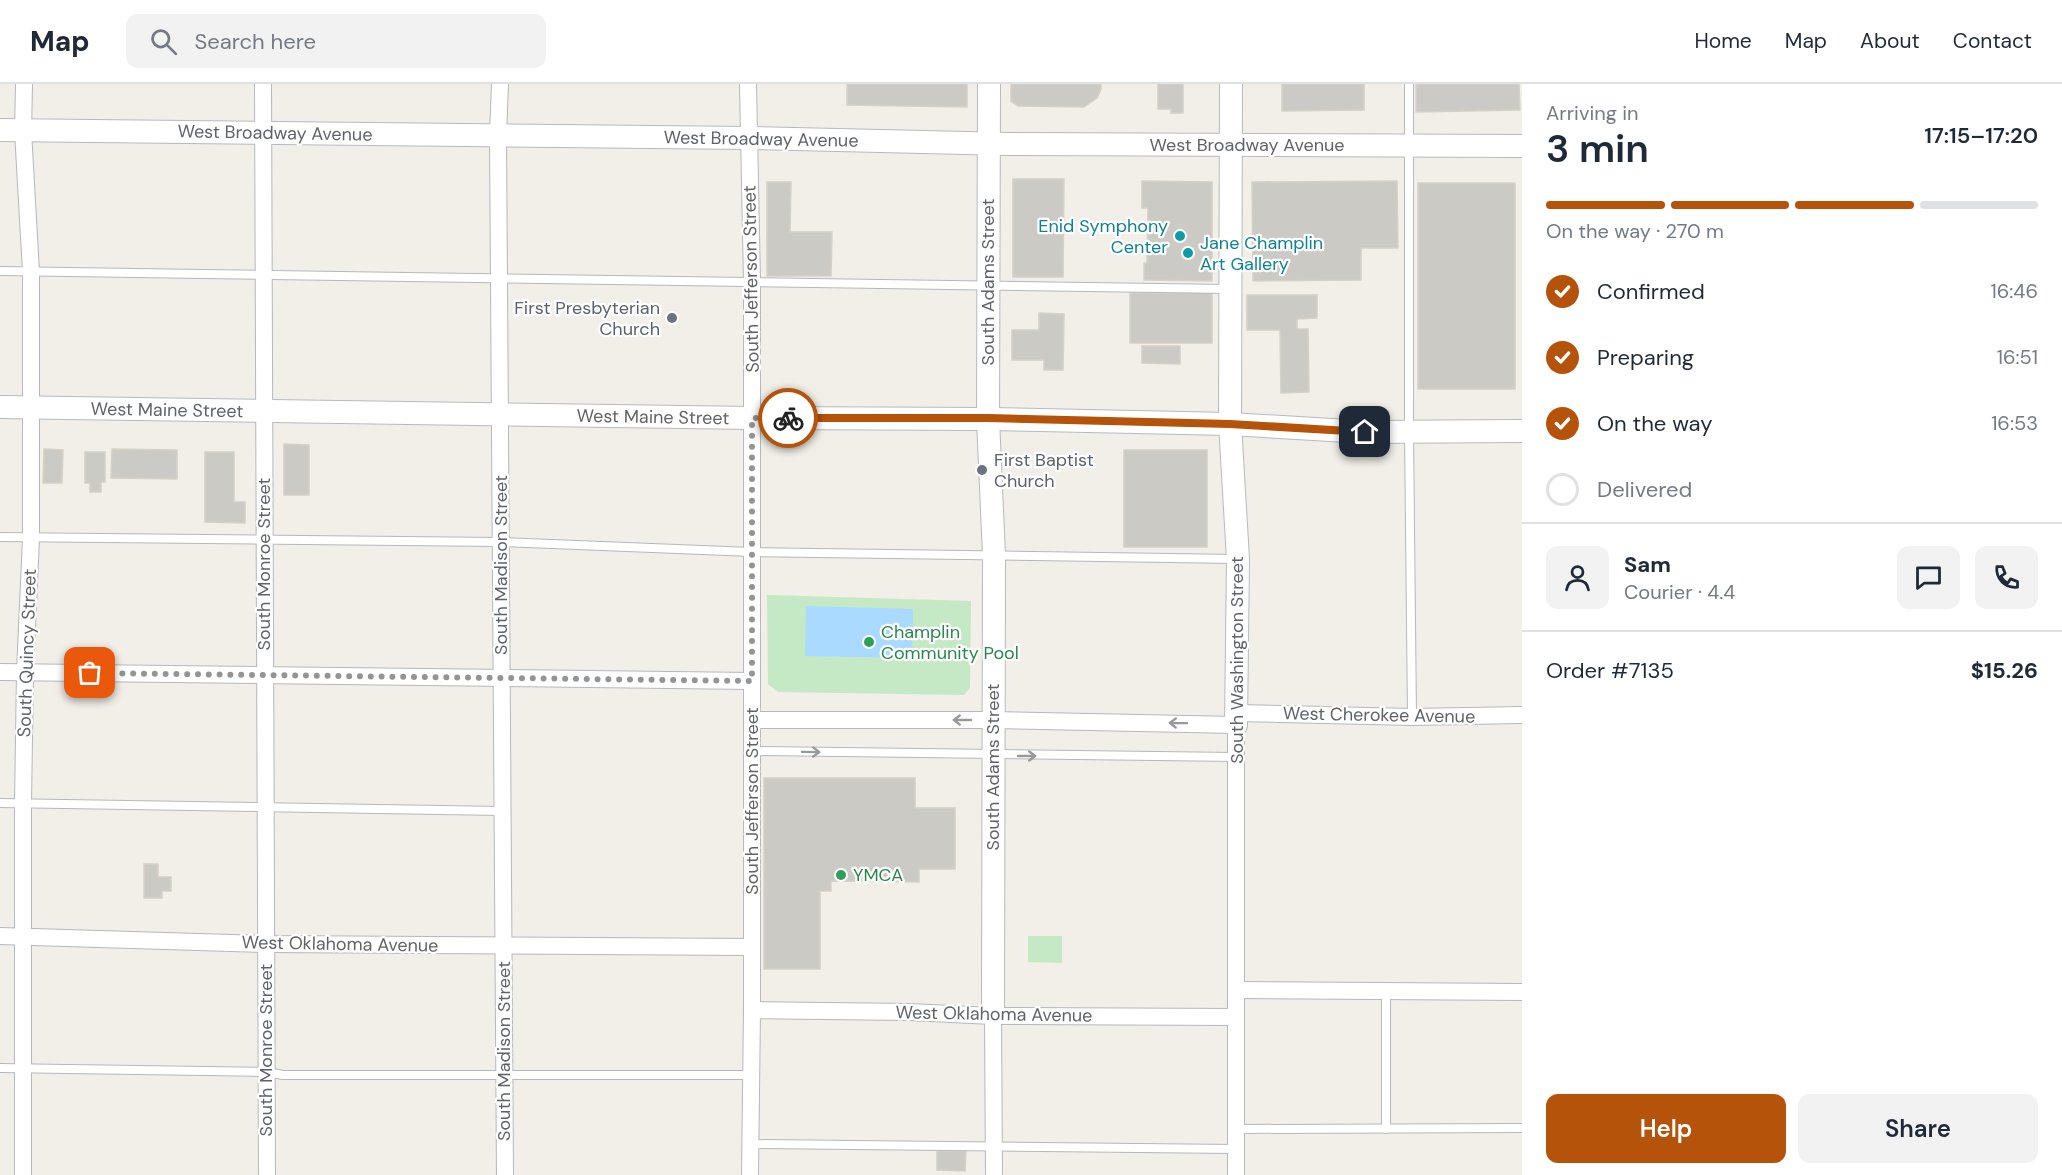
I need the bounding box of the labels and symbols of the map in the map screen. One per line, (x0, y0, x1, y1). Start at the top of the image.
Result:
street label: West Broadway Avenue (177, 119, 373, 147)
street label: West Broadway Avenue (663, 125, 859, 153)
street label: West Broadway Avenue (1149, 133, 1345, 157)
street label: South Jefferson Street (737, 185, 765, 373)
street label: South Adams Street (976, 198, 1000, 366)
place label: Enid Symphony Center (1038, 214, 1168, 259)
marker: Enid Symphony Center (1173, 229, 1187, 243)
place label: Jane Champlin Art Gallery (1200, 231, 1323, 276)
marker: Jane Champlin Art Gallery (1181, 246, 1195, 260)
place label: First Presbyterian Church (514, 296, 660, 341)
marker: First Presbyterian Church (665, 311, 679, 325)
courier (758, 388, 818, 448)
street label: West Maine Street (90, 397, 244, 423)
street label: West Maine Street (576, 404, 730, 430)
pin (1339, 406, 1390, 457)
place label: First Baptist Church (994, 448, 1094, 493)
marker: First Baptist Church (975, 463, 989, 477)
street label: South Madison Street (489, 475, 513, 655)
street label: South Monroe Street (252, 478, 276, 650)
street label: South Washington Street (1225, 556, 1249, 764)
street label: South Quincy Street (12, 568, 42, 738)
place label: Champlin Community Pool (881, 620, 1019, 665)
marker: Champlin Community Pool (862, 635, 876, 649)
pin (64, 647, 115, 698)
street label: South Adams Street (981, 683, 1005, 851)
street label: West Cherokee Avenue (1283, 701, 1475, 729)
street label: South Jefferson Street (740, 707, 764, 895)
one-way arrow (952, 714, 972, 726)
one-way arrow (1168, 718, 1188, 729)
one-way arrow (800, 746, 820, 758)
one-way arrow (1016, 750, 1036, 762)
place label: YMCA (853, 863, 903, 887)
marker: YMCA (834, 868, 848, 882)
street label: West Oklahoma Avenue (241, 930, 439, 958)
street label: South Madison Street (492, 961, 516, 1141)
street label: South Monroe Street (254, 964, 278, 1136)
street label: West Oklahoma Avenue (895, 1000, 1093, 1028)

